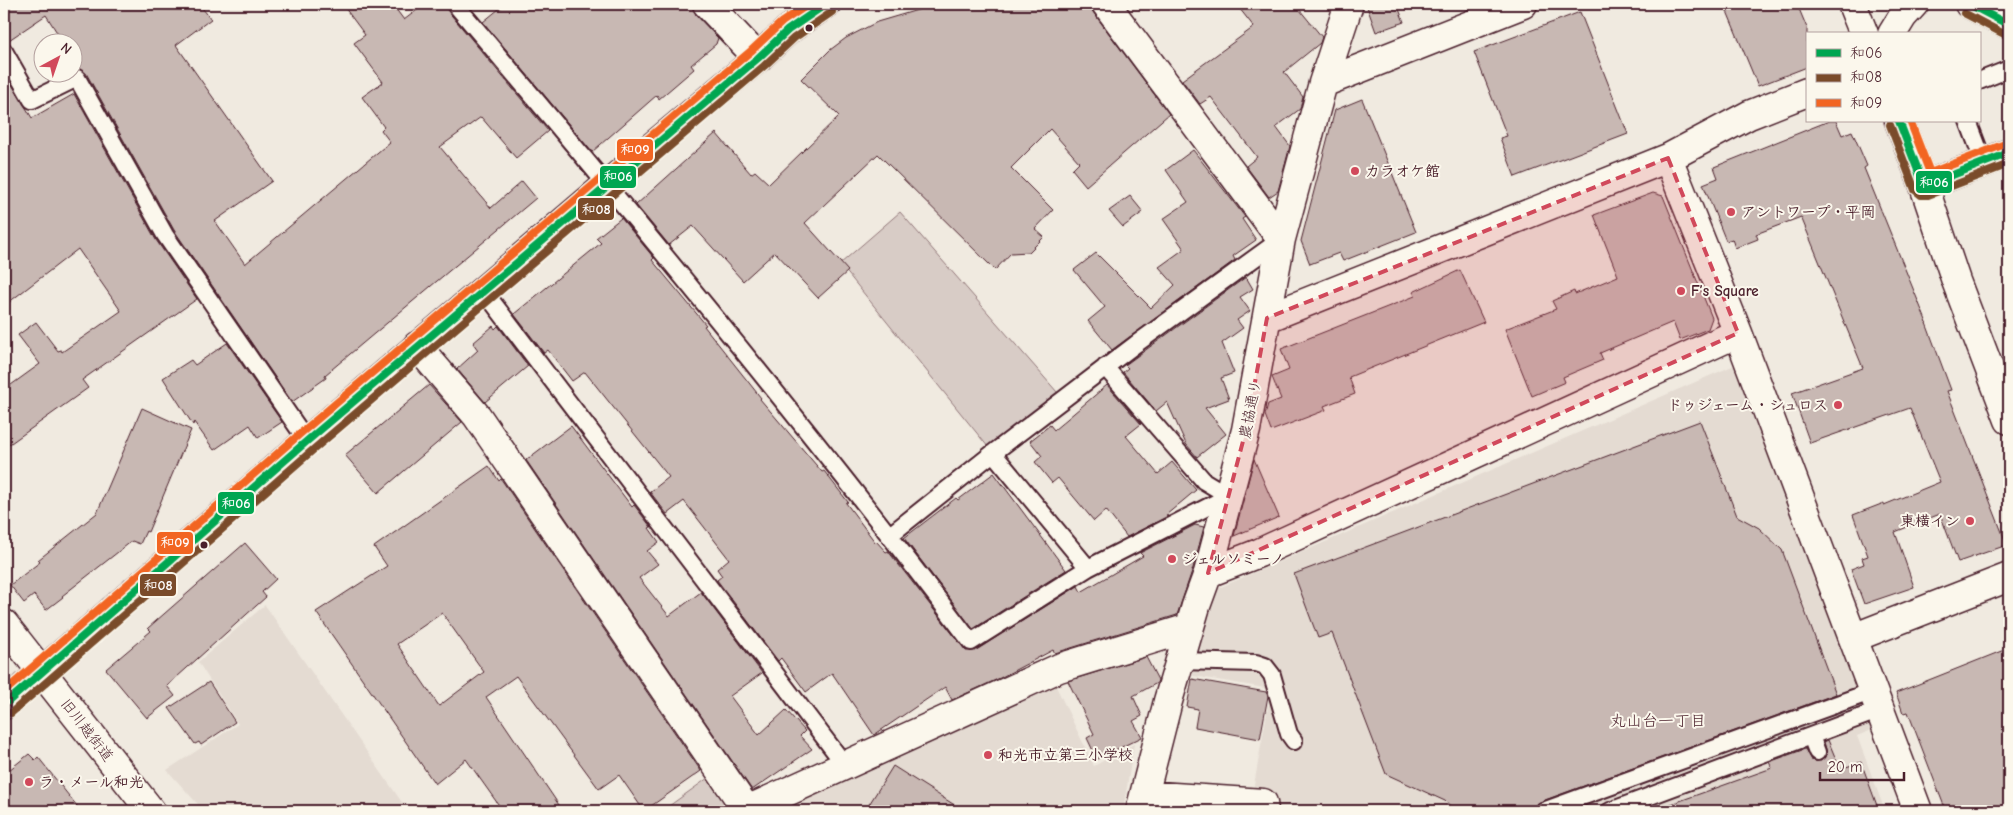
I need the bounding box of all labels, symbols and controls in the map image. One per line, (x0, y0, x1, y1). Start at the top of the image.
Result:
unlabelled marker (804, 23, 814, 33)
north arrow (32, 32, 82, 82)
legend (1806, 32, 1980, 122)
text: N (57, 39, 75, 58)
text: 和06 (1850, 44, 1882, 62)
text: 和08 (1850, 68, 1882, 86)
text: 和09 (1850, 94, 1882, 112)
line badge: 和09 (616, 138, 654, 162)
text: 和09 (620, 141, 650, 158)
place label: カラオケ館 (1365, 162, 1440, 180)
line badge: 和06 (599, 165, 637, 189)
marker: カラオケ館 (1349, 165, 1361, 177)
text: 和06 (603, 168, 633, 185)
line badge: 和06 (1915, 170, 1953, 194)
text: 和06 (1919, 174, 1949, 191)
line badge: 和08 (577, 197, 615, 221)
text: 和08 (581, 201, 611, 218)
place label: アントワープ・平岡 (1741, 203, 1875, 221)
marker: アントワープ・平岡 (1725, 206, 1737, 218)
place label: F’s Square (1691, 282, 1759, 300)
marker: F’s Square (1675, 285, 1687, 297)
street label: 農協通り (1235, 378, 1265, 440)
place label: ドゥジェーム・シュロス (1667, 396, 1828, 414)
marker: ドゥジェーム・シュロス (1832, 399, 1844, 411)
line badge: 和06 (217, 491, 255, 515)
text: 和06 (221, 495, 251, 512)
place label: 東横イン (1900, 512, 1960, 530)
marker: 東横イン (1964, 515, 1976, 527)
line badge: 和09 (156, 531, 194, 555)
text: 和09 (160, 534, 190, 551)
unlabelled marker (199, 540, 209, 550)
place label: ジェルソミーノ (1182, 550, 1285, 568)
marker: ジェルソミーノ (1166, 553, 1178, 565)
line badge: 和08 (139, 573, 177, 597)
text: 和08 (143, 577, 173, 594)
street label: 旧川越街道 (57, 695, 117, 765)
district label: 丸山台一丁目 (1610, 712, 1706, 730)
place label: 和光市立第三小学校 (998, 746, 1133, 764)
marker: 和光市立第三小学校 (982, 749, 994, 761)
scale bar (1820, 750, 1904, 782)
text: 20 m (1828, 758, 1862, 776)
place label: ラ・メール和光 (39, 773, 144, 791)
marker: ラ・メール和光 (23, 776, 35, 788)

